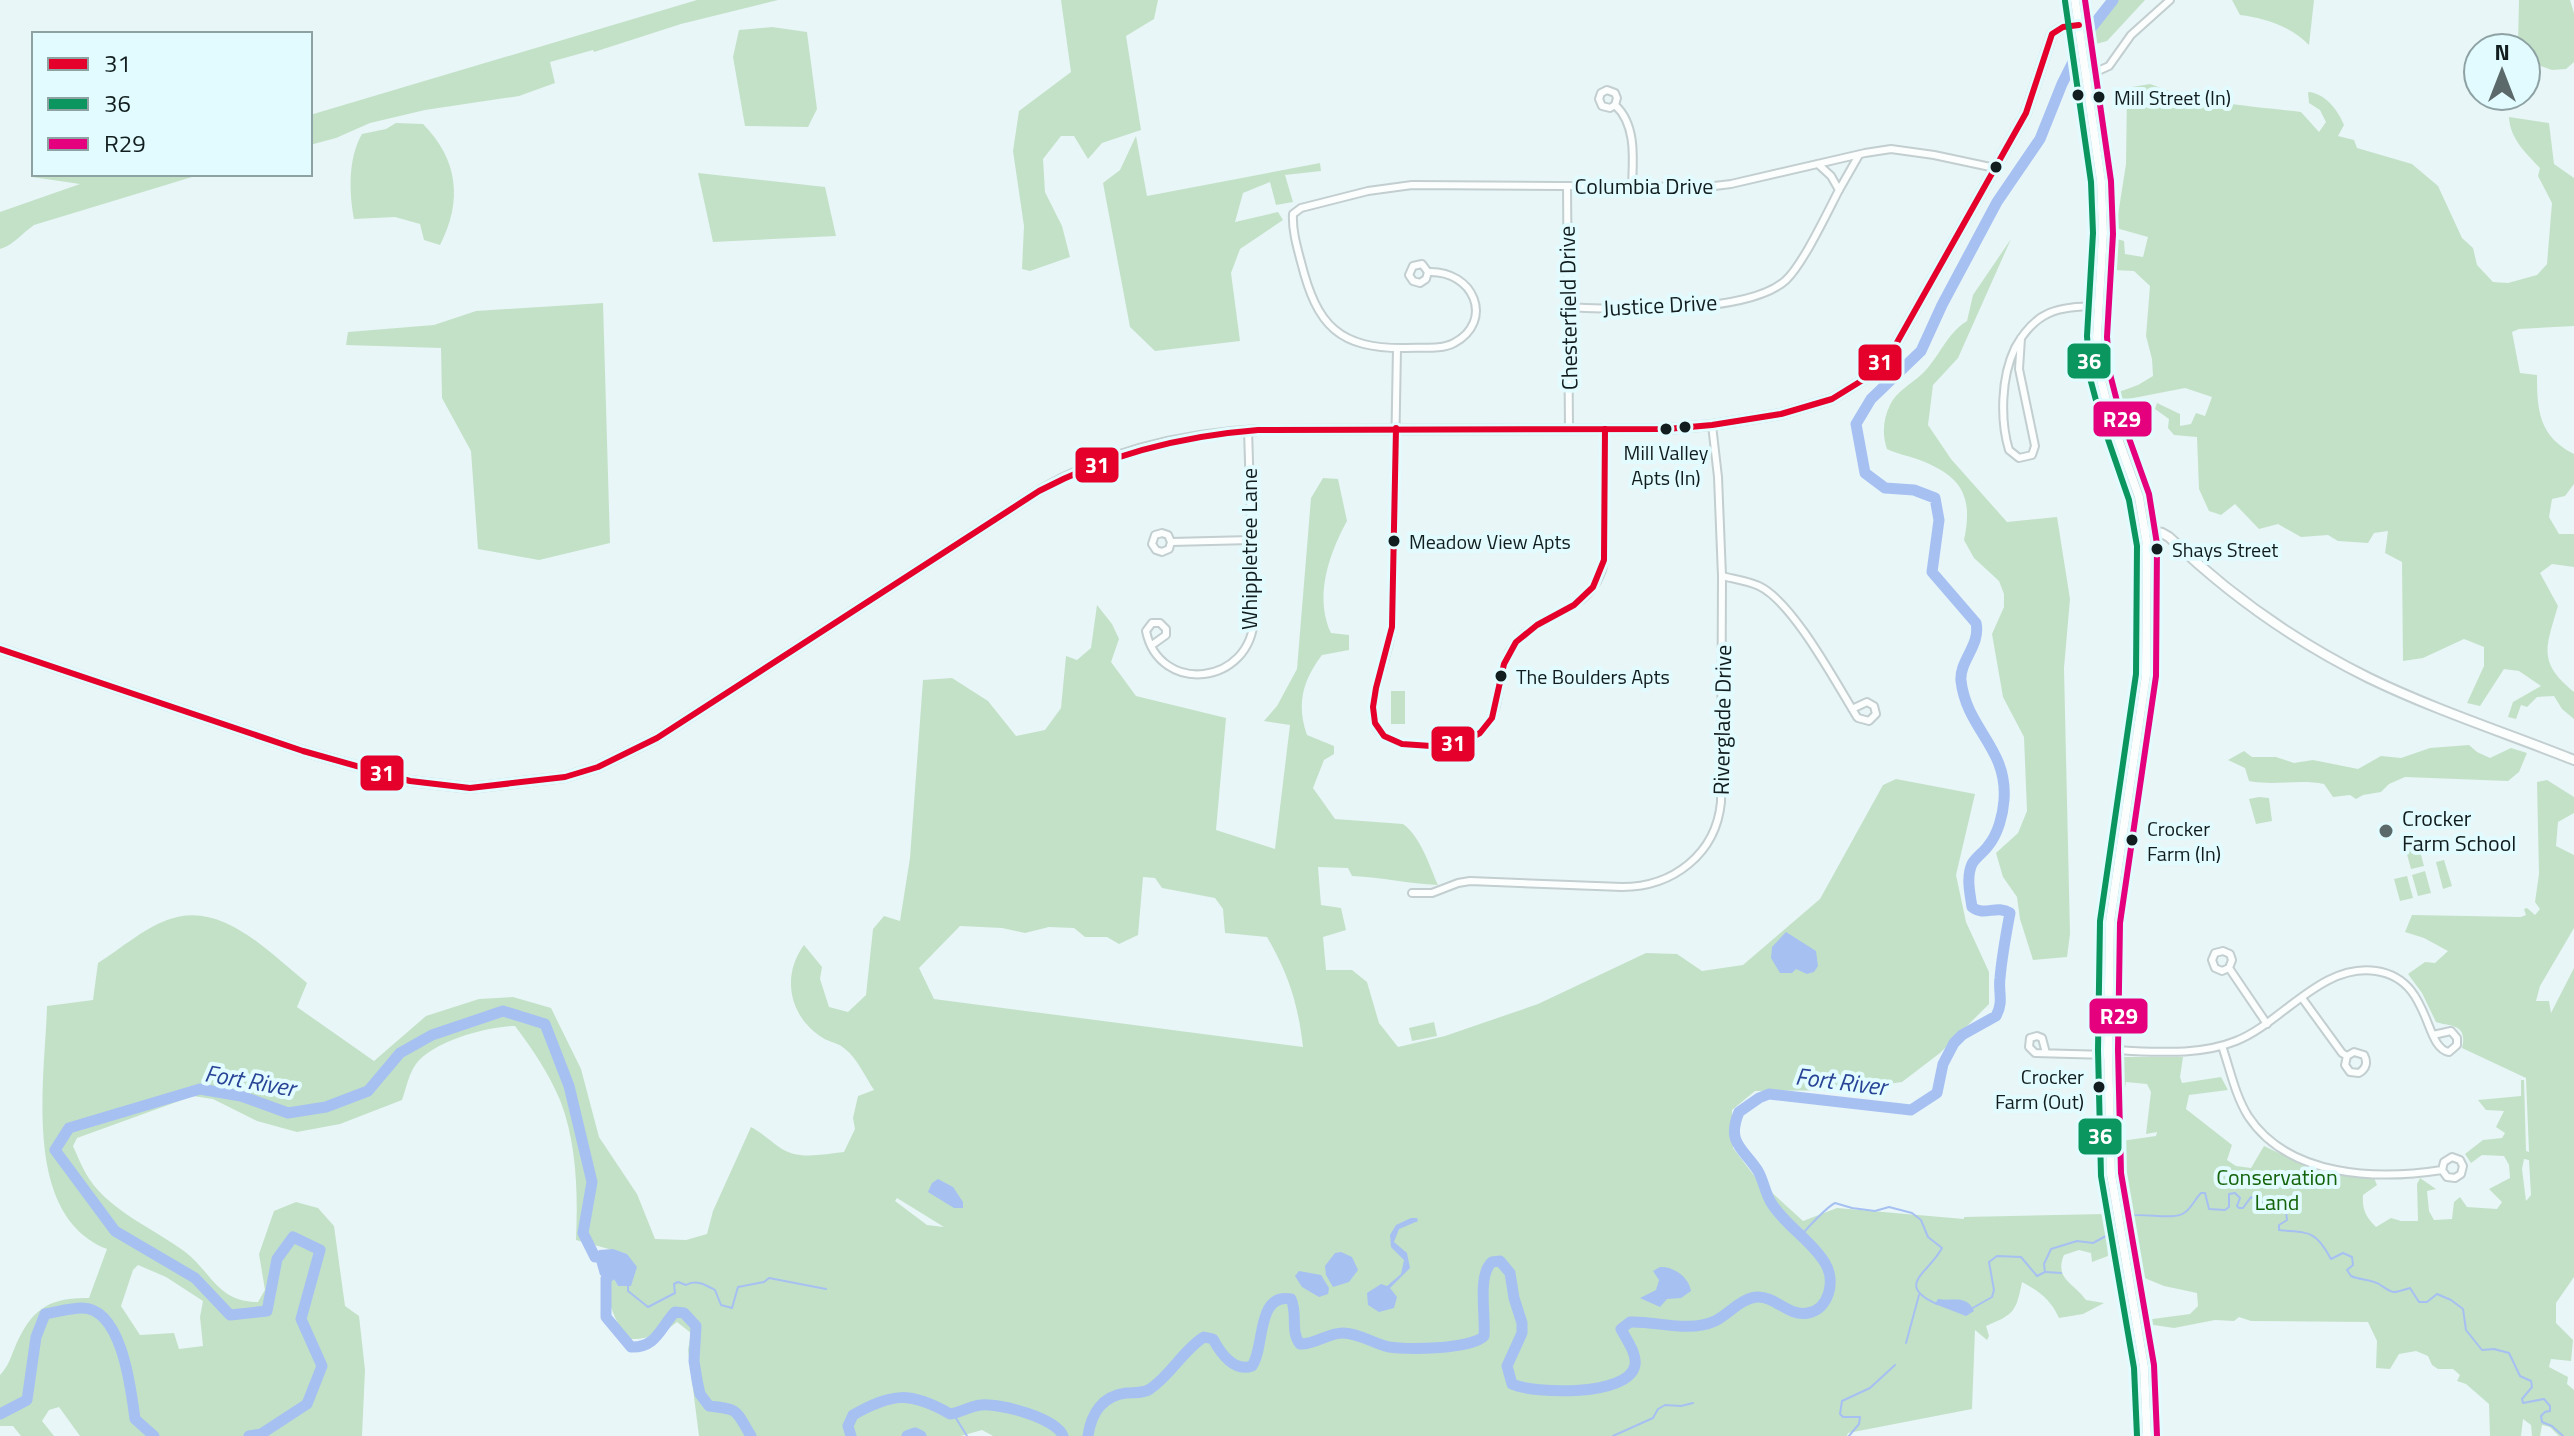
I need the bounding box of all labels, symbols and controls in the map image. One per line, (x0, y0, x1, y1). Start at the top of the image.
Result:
legend (32, 32, 312, 176)
north arrow (2462, 32, 2542, 112)
text: N (2494, 35, 2510, 69)
text: 31 (104, 45, 131, 81)
place label: Mill Street (In) (2114, 82, 2231, 113)
text: 36 (104, 85, 131, 121)
unlabelled marker (2070, 87, 2086, 103)
marker: Mill Street (In) (2091, 89, 2107, 105)
text: R29 (104, 125, 146, 161)
unlabelled marker (1988, 159, 2004, 175)
street label: Columbia Drive (1575, 169, 1713, 203)
street label: Chesterfield Drive (1550, 225, 1586, 391)
street label: Justice Drive (1602, 285, 1718, 325)
line badge: 36 (2066, 342, 2112, 380)
line badge: 31 (1857, 343, 1903, 382)
text: 36 (2077, 344, 2101, 378)
text: 31 (1868, 345, 1892, 379)
line badge: R29 (2092, 400, 2153, 438)
text: R29 (2103, 402, 2141, 436)
unlabelled marker (1677, 419, 1693, 435)
marker: Mill Valley Apts (In) (1658, 421, 1674, 437)
place label: Mill Valley Apts (In) (1624, 437, 1709, 493)
line badge: 31 (1074, 446, 1120, 484)
text: 31 (1085, 448, 1109, 482)
street label: Whippletree Lane (1232, 468, 1266, 630)
place label: Meadow View Apts (1409, 526, 1571, 557)
marker: Meadow View Apts (1386, 533, 1402, 549)
place label: Shays Street (2172, 534, 2278, 565)
marker: Shays Street (2149, 541, 2165, 557)
street label: Riverglade Drive (1704, 644, 1740, 796)
place label: The Boulders Apts (1516, 661, 1670, 692)
marker: The Boulders Apts (1493, 668, 1509, 684)
line badge: 31 (1430, 725, 1476, 763)
text: 31 (1441, 726, 1465, 760)
line badge: 31 (359, 754, 405, 792)
text: 31 (370, 756, 394, 790)
place label: Crocker Farm School (2402, 801, 2516, 860)
place label: Crocker Farm (In) (2147, 813, 2221, 869)
marker: Crocker Farm School (2377, 822, 2395, 840)
marker: Crocker Farm (In) (2124, 832, 2140, 848)
line badge: R29 (2088, 997, 2149, 1035)
text: R29 (2100, 999, 2138, 1033)
water label: Fort River (202, 1054, 301, 1106)
water label: Fort River (1793, 1058, 1892, 1105)
place label: Crocker Farm (Out) (1995, 1061, 2084, 1117)
marker: Crocker Farm (Out) (2091, 1079, 2107, 1095)
line badge: 36 (2077, 1117, 2123, 1156)
text: 36 (2088, 1119, 2112, 1153)
park label: Conservation Land (2216, 1160, 2338, 1219)

